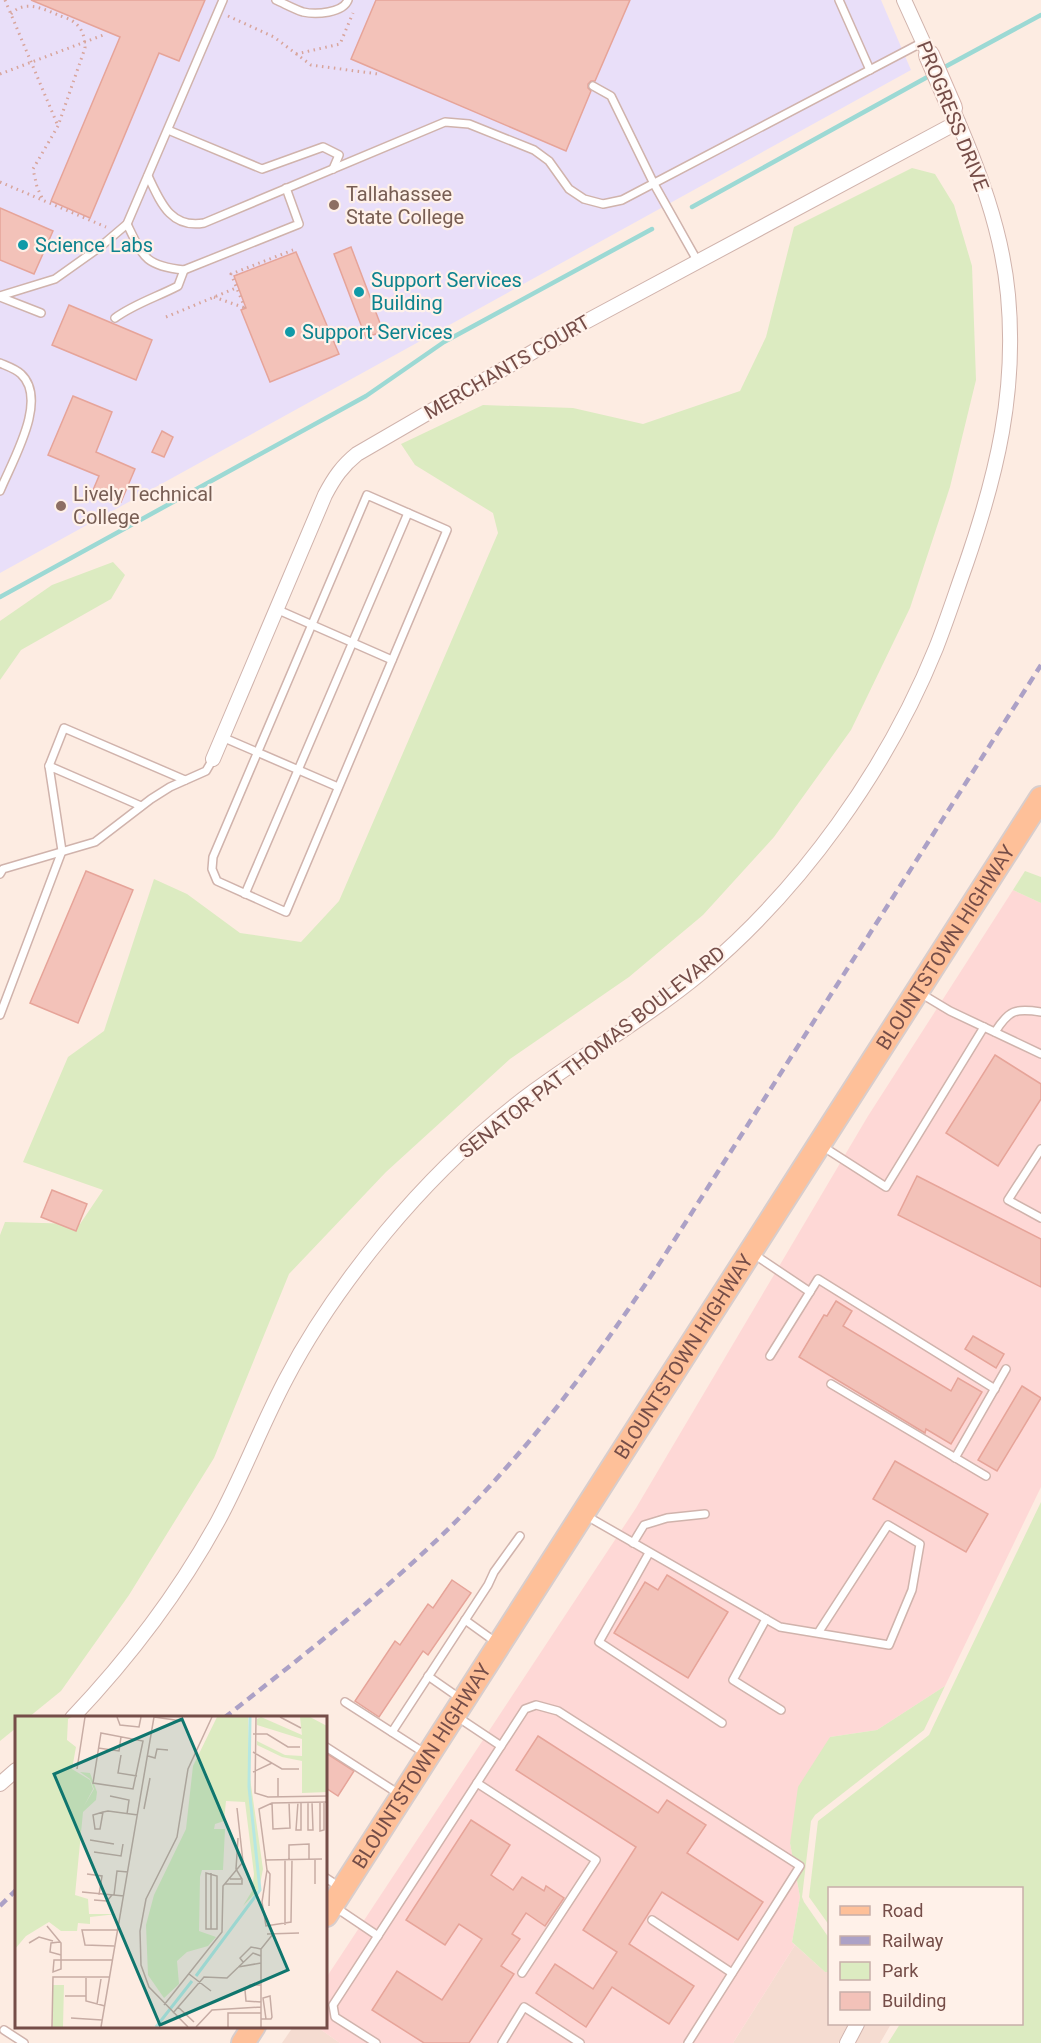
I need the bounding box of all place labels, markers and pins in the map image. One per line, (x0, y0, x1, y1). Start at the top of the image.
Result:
place label: Tallahassee State College (346, 182, 464, 229)
marker: Tallahassee State College (327, 198, 341, 212)
place label: Science Labs (35, 233, 153, 257)
marker: Science Labs (16, 238, 30, 252)
place label: Support Services Building (371, 268, 522, 315)
marker: Support Services Building (352, 285, 366, 299)
place label: Support Services (302, 320, 453, 344)
marker: Support Services (283, 325, 297, 339)
place label: Lively Technical College (73, 482, 213, 529)
marker: Lively Technical College (54, 499, 68, 513)

